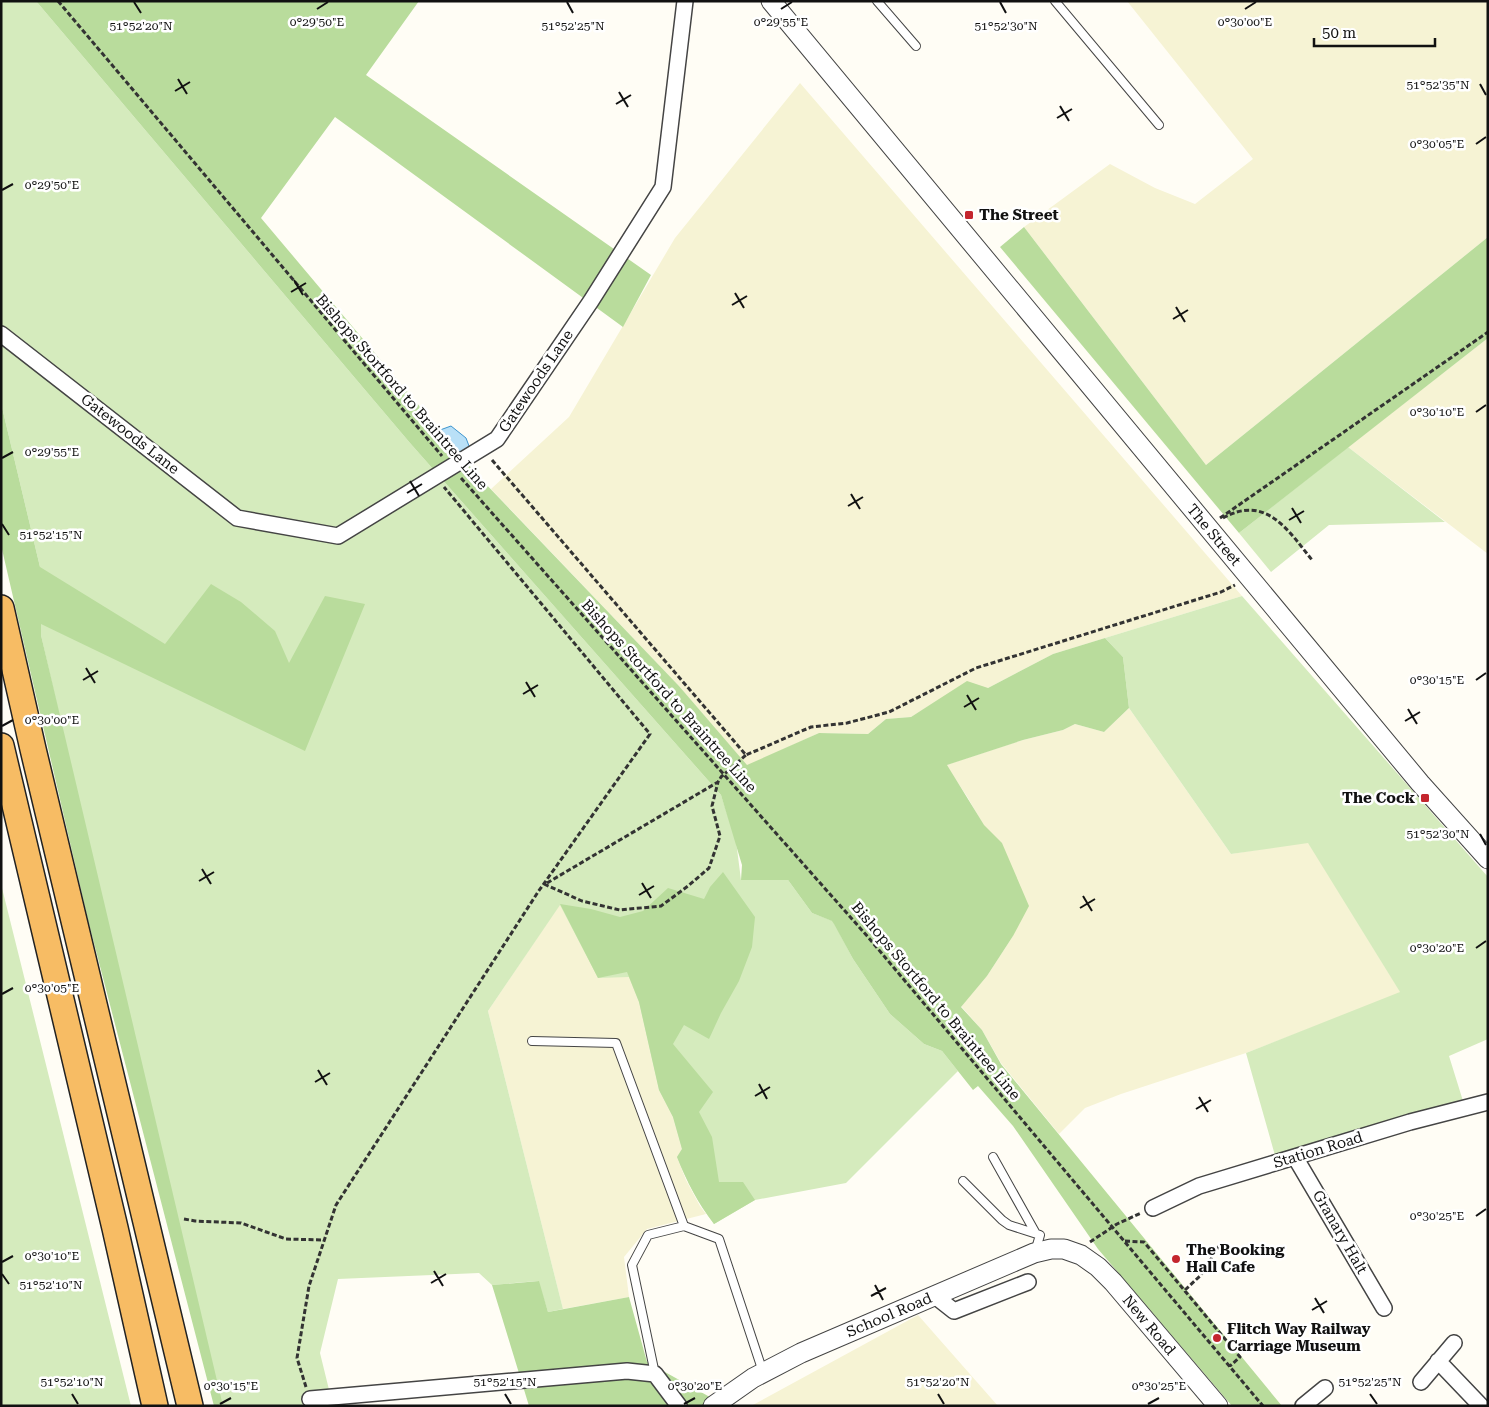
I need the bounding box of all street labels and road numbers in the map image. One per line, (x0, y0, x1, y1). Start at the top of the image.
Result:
street label: Bishops Stortford to Braintree Line (312, 291, 492, 493)
street label: Gatewoods Lane (495, 326, 577, 436)
street label: Gatewoods Lane (77, 390, 183, 478)
street label: The Street (1183, 501, 1245, 570)
street label: Bishops Stortford to Braintree Line (578, 596, 760, 796)
street label: Bishops Stortford to Braintree Line (848, 898, 1024, 1104)
street label: Station Road (1271, 1128, 1365, 1172)
street label: Granary Halt (1309, 1187, 1371, 1277)
street label: School Road (843, 1289, 935, 1341)
street label: New Road (1119, 1291, 1180, 1359)

